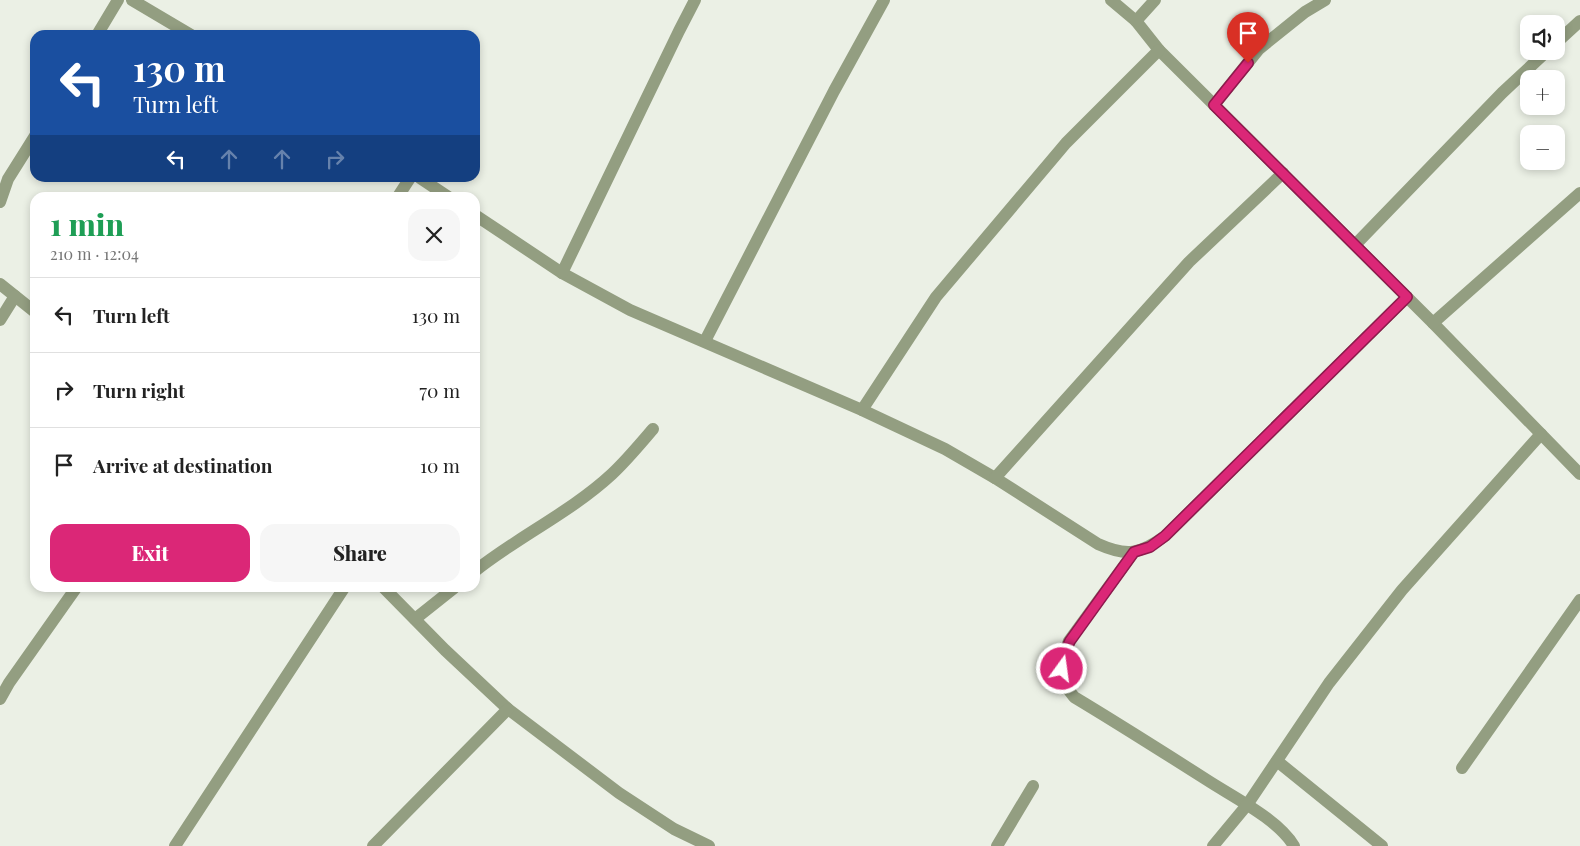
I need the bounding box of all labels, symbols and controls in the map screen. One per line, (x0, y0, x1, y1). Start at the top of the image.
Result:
pin (1227, 12, 1269, 63)
map controls (1520, 15, 1565, 170)
button: sound (1520, 15, 1565, 60)
icon: arrive (1234, 19, 1262, 47)
text: 130 m (133, 44, 226, 91)
icon: left (50, 50, 115, 115)
button: + (1520, 70, 1565, 115)
text: Turn left (133, 89, 218, 119)
button: − (1520, 125, 1565, 170)
icon: left (162, 145, 190, 173)
icon: ahead (215, 145, 243, 173)
icon: ahead (268, 145, 296, 173)
icon: right (321, 145, 349, 173)
text: 1 min (50, 204, 124, 244)
button: close (408, 209, 460, 261)
text: 210 m · 12:04 (50, 243, 139, 264)
icon: left (50, 301, 78, 329)
text: Turn left (93, 302, 170, 328)
text: 130 m (412, 302, 460, 328)
icon: right (50, 376, 78, 404)
text: Turn right (93, 377, 185, 403)
text: 70 m (419, 377, 460, 403)
icon: arrive (50, 451, 78, 479)
text: Arrive at destination (93, 452, 273, 478)
text: 10 m (420, 452, 460, 478)
button: Exit (50, 524, 250, 582)
button: Share (260, 524, 460, 582)
position arrow (1035, 642, 1087, 694)

